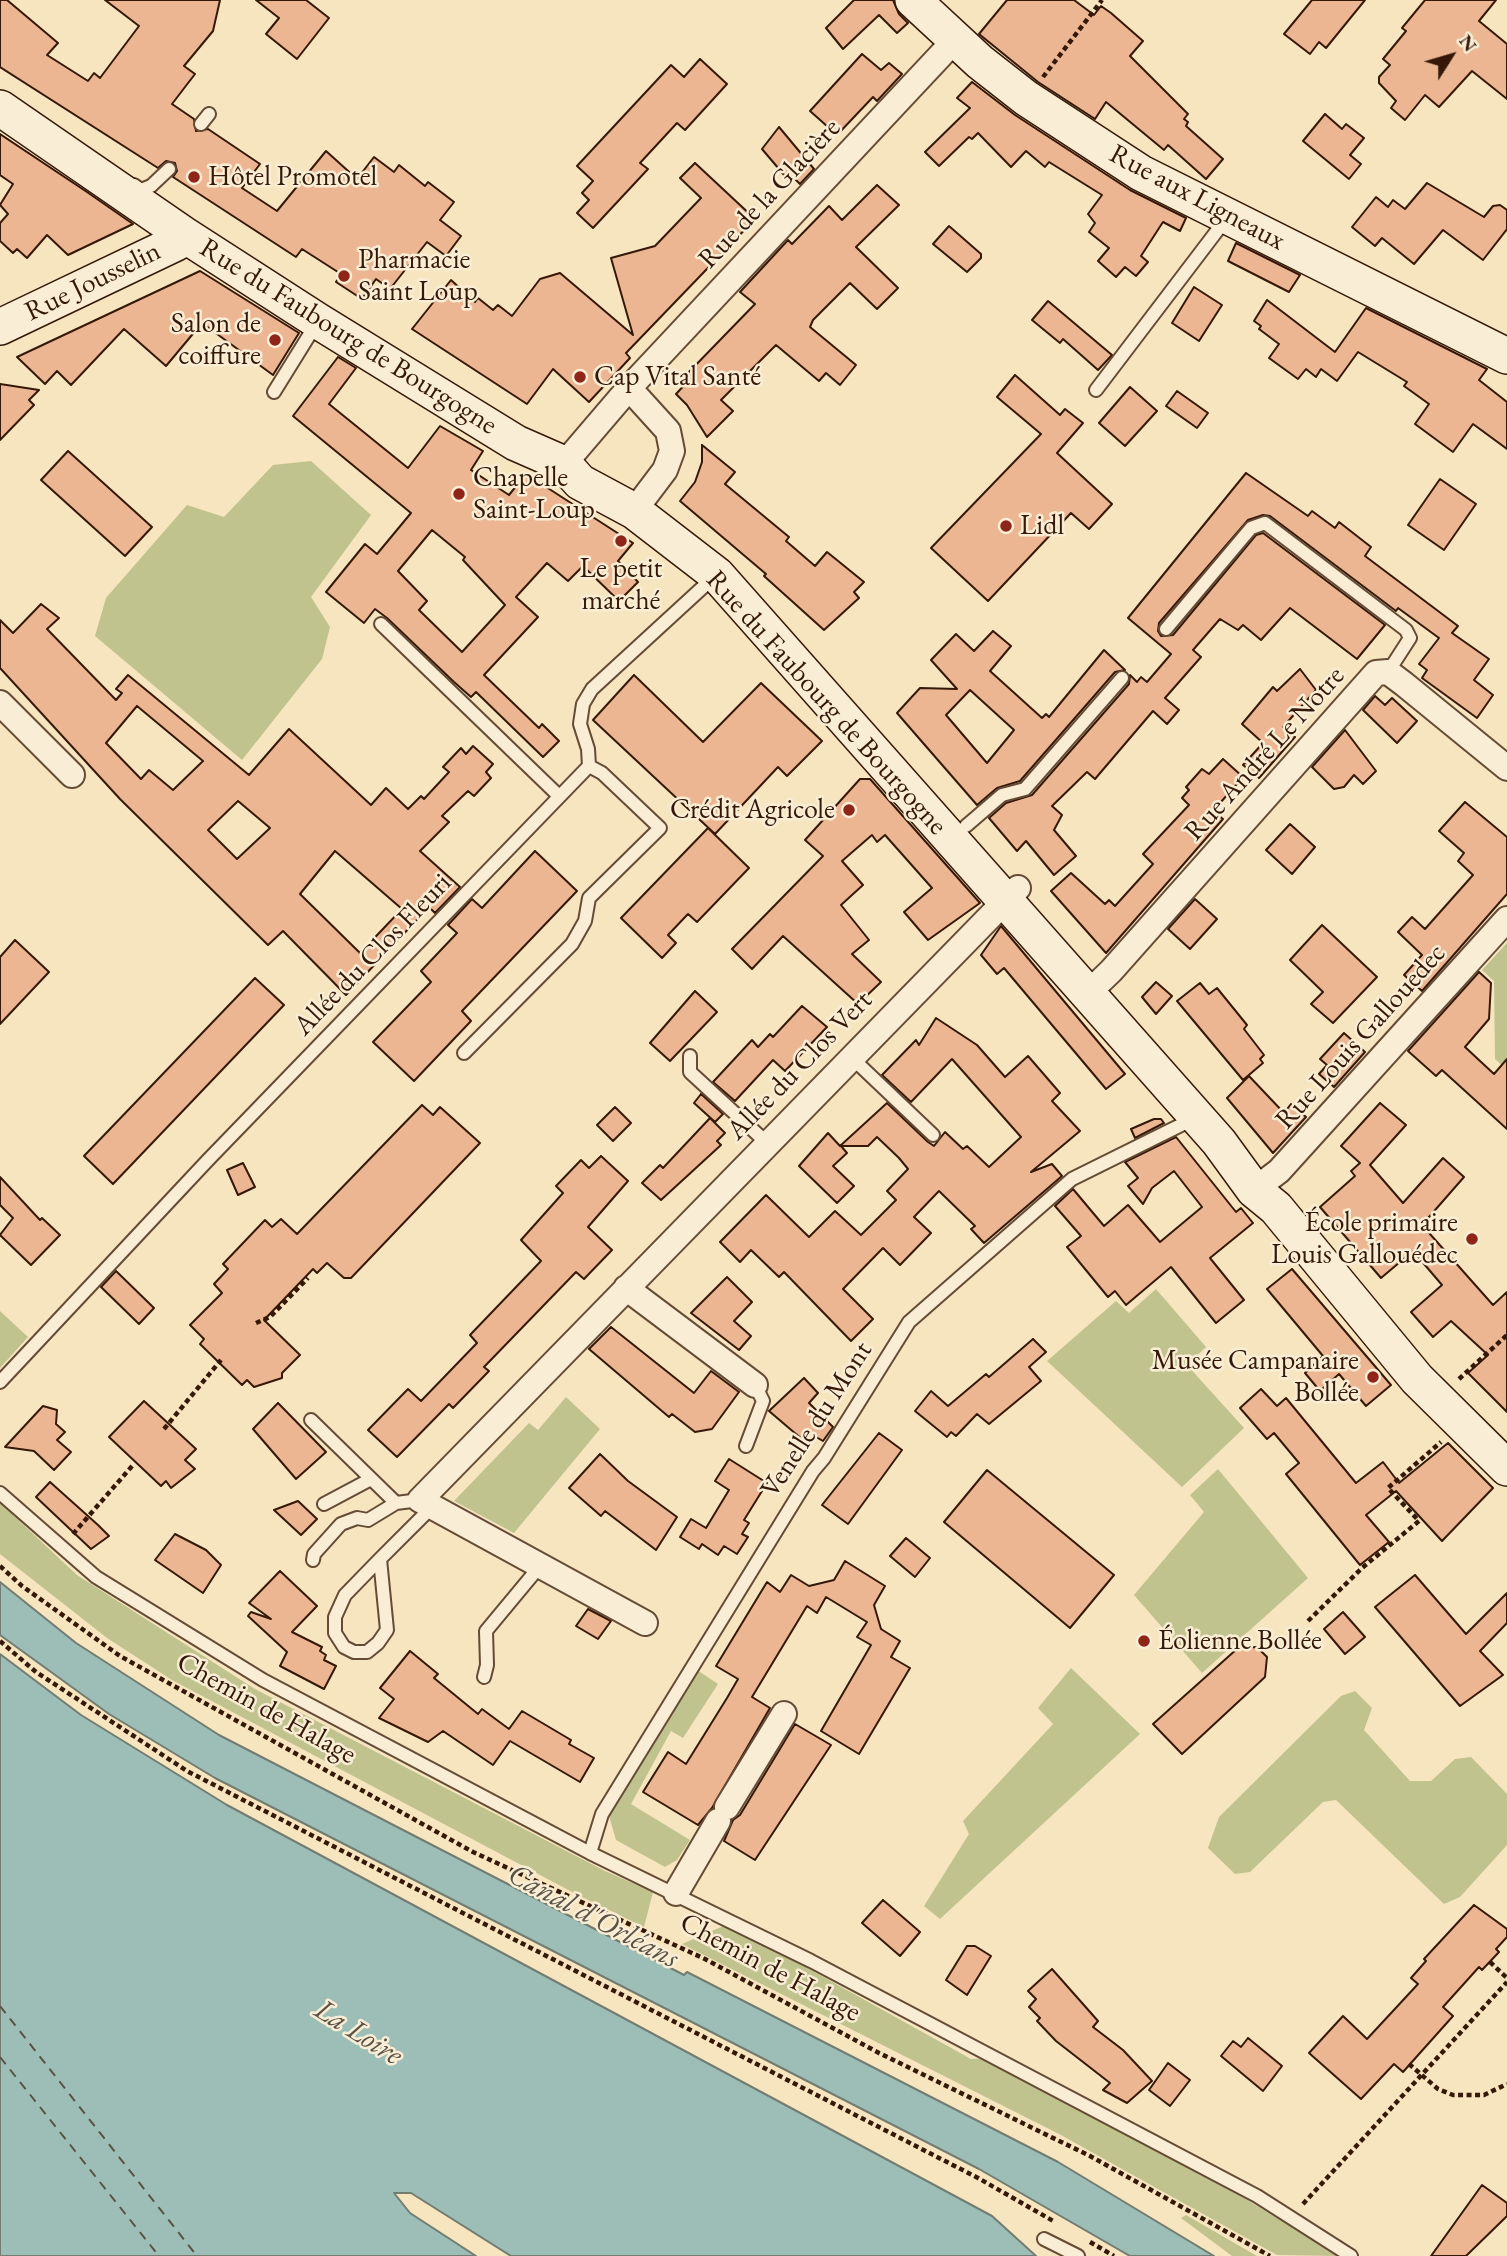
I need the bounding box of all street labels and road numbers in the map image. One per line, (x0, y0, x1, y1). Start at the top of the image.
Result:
street label: Rue de la Glacière (692, 112, 848, 276)
street label: Rue aux Ligneaux (1104, 138, 1290, 258)
street label: Rue du Faubourg de Bourgogne (193, 232, 503, 442)
street label: Rue Jousselin (20, 235, 166, 329)
street label: Rue du Faubourg de Bourgogne (698, 564, 954, 842)
street label: Rue André Le Notre (1178, 660, 1352, 848)
street label: Allée du Clos Fleuri (287, 867, 459, 1043)
street label: Rue Louis Gallouedec (1269, 937, 1453, 1137)
street label: Allée du Clos Vert (720, 984, 880, 1148)
street label: Venelle du Mont (754, 1336, 880, 1504)
street label: Chemin de Halage (170, 1646, 362, 1772)
street label: Chemin de Halage (674, 1906, 866, 2030)

